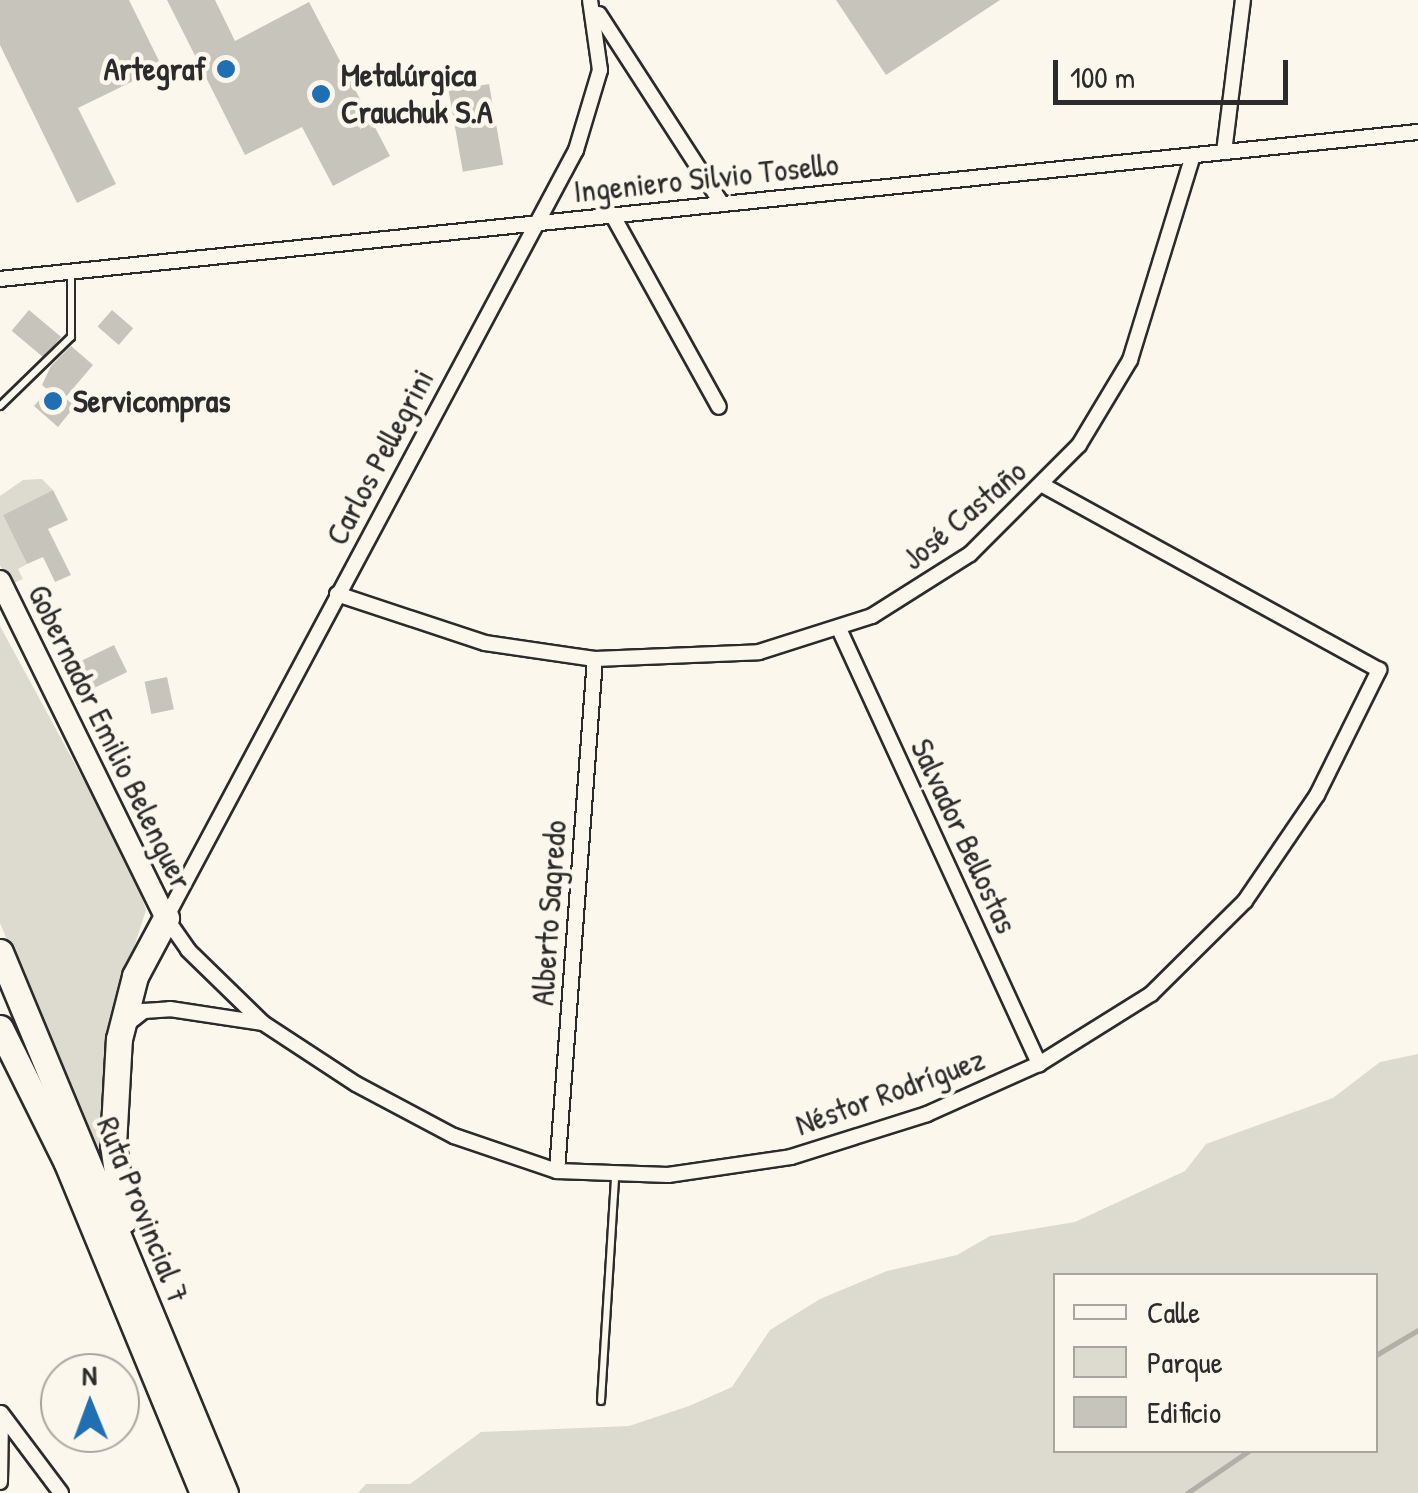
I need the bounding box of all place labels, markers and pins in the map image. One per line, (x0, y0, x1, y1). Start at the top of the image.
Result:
place label: Artegraf (104, 50, 206, 88)
place label: Metalúrgica Crauchuk S.A (341, 57, 493, 132)
marker: Artegraf (215, 58, 237, 80)
marker: Metalúrgica Crauchuk S.A (310, 83, 332, 105)
place label: Servicompras (73, 382, 231, 420)
marker: Servicompras (42, 390, 64, 412)

